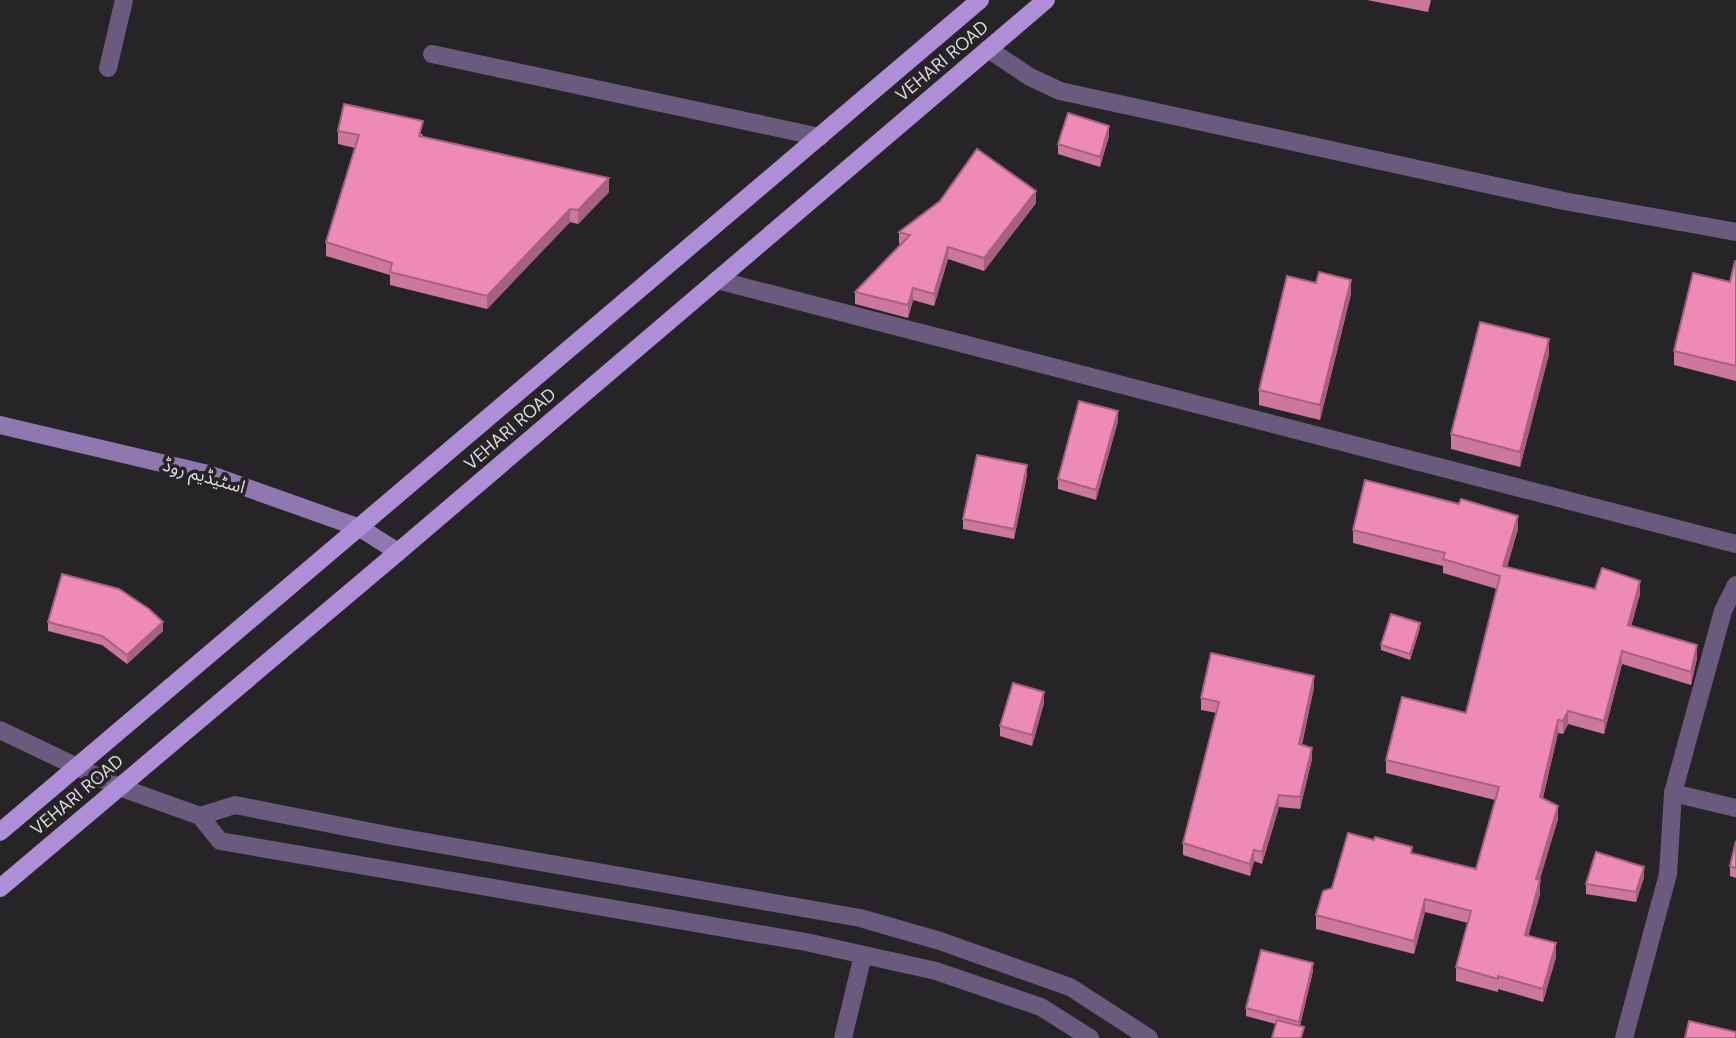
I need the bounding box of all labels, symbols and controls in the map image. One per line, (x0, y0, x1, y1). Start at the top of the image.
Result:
street label: VEHARI ROAD (891, 15, 993, 107)
street label: VEHARI ROAD (459, 382, 561, 476)
street label: اسٹیڈیم روڈ (160, 453, 248, 500)
street label: VEHARI ROAD (26, 749, 128, 841)

